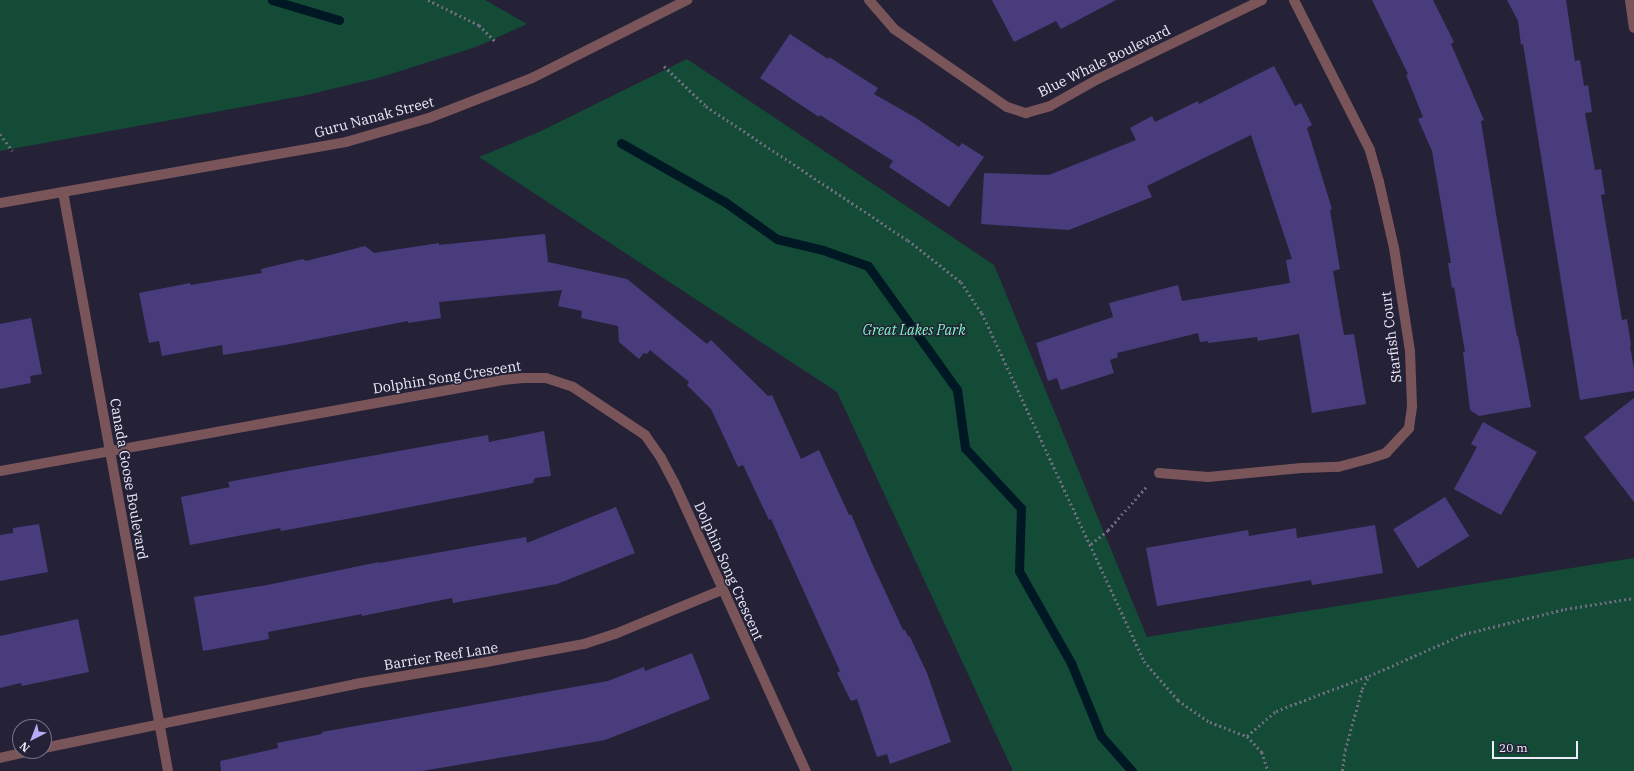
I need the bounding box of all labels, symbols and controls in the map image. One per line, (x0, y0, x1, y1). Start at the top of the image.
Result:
street label: Blue Whale Boulevard (1035, 22, 1173, 100)
street label: Guru Nanak Street (312, 93, 436, 141)
street label: Starfish Court (1377, 290, 1405, 384)
park label: Great Lakes Park (862, 322, 966, 338)
street label: Dolphin Song Crescent (372, 357, 522, 397)
street label: Canada Goose Boulevard (107, 397, 151, 561)
street label: Dolphin Song Crescent (691, 499, 767, 643)
street label: Barrier Reef Lane (383, 639, 499, 673)
north arrow (12, 719, 52, 759)
scale bar (1494, 733, 1580, 759)
text: N (17, 739, 33, 755)
text: 20 m (1499, 740, 1528, 755)

